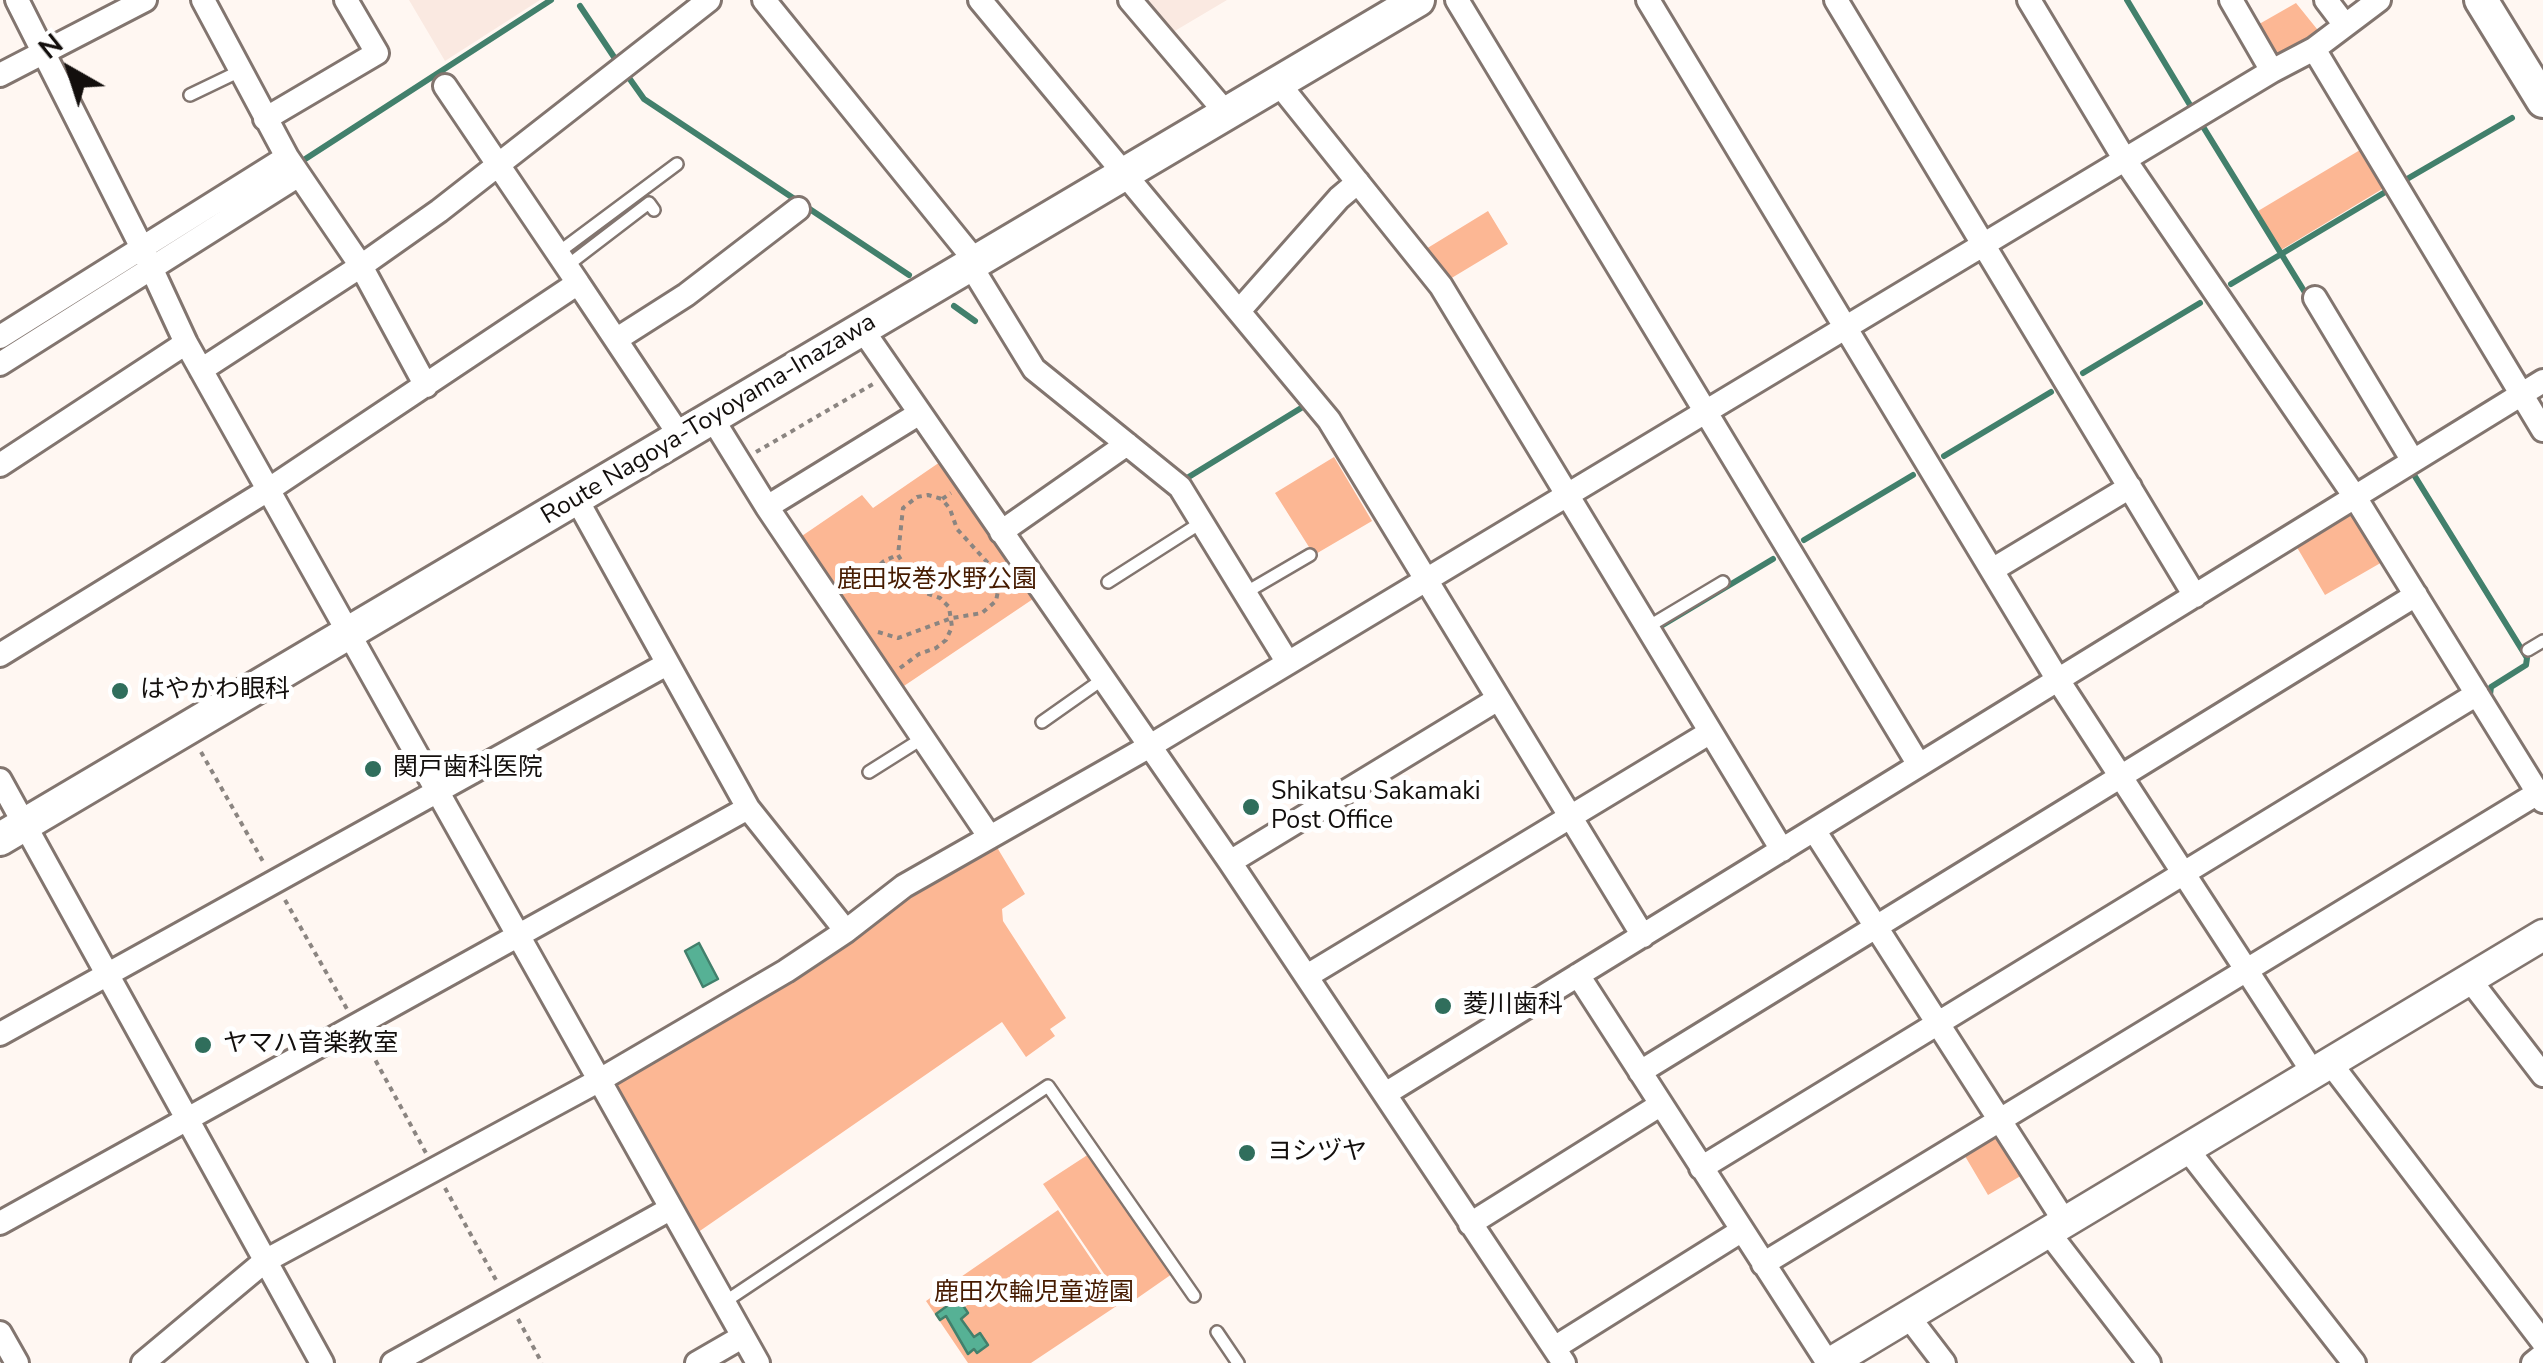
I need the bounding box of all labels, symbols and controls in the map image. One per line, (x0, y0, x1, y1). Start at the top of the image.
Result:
north arrow (20, 20, 120, 120)
text: N (31, 25, 71, 68)
street label: Route Nagoya-Toyoyama-Inazawa (536, 308, 882, 532)
park label: 鹿田坂巻水野公園 (837, 566, 1037, 596)
place label: はやかわ眼科 (140, 676, 290, 706)
marker: はやかわ眼科 (109, 680, 131, 702)
place label: 関戸歯科医院 (393, 754, 543, 784)
marker: 関戸歯科医院 (362, 758, 384, 780)
place label: Shikatsu Sakamaki Post Office (1271, 778, 1480, 837)
marker: Shikatsu Sakamaki Post Office (1240, 796, 1262, 818)
place label: 菱川歯科 (1463, 991, 1563, 1021)
marker: 菱川歯科 (1432, 995, 1454, 1017)
place label: ヤマハ音楽教室 (223, 1030, 398, 1060)
marker: ヤマハ音楽教室 (192, 1034, 214, 1056)
place label: ヨシヅヤ (1267, 1138, 1367, 1168)
marker: ヨシヅヤ (1236, 1142, 1258, 1164)
park label: 鹿田次輪児童遊園 (934, 1279, 1134, 1309)

